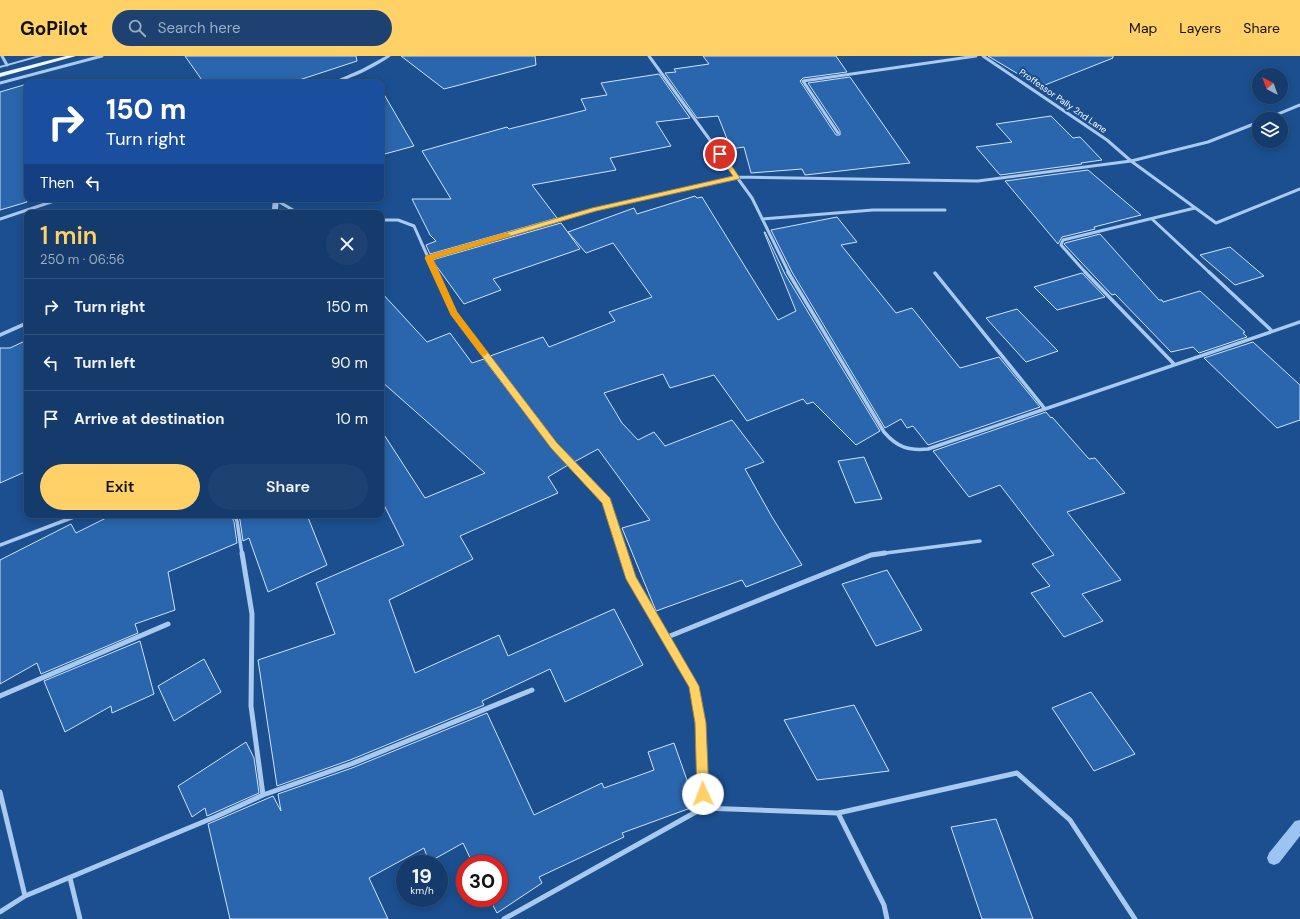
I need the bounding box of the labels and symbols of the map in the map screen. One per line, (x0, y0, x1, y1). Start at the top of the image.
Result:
street label: Proffessor Pally 2nd Lane (1017, 66, 1109, 136)
north arrow (1252, 68, 1288, 104)
pin (703, 137, 737, 171)
position arrow (682, 773, 724, 815)
speed limit sign: 30 (456, 855, 508, 907)

